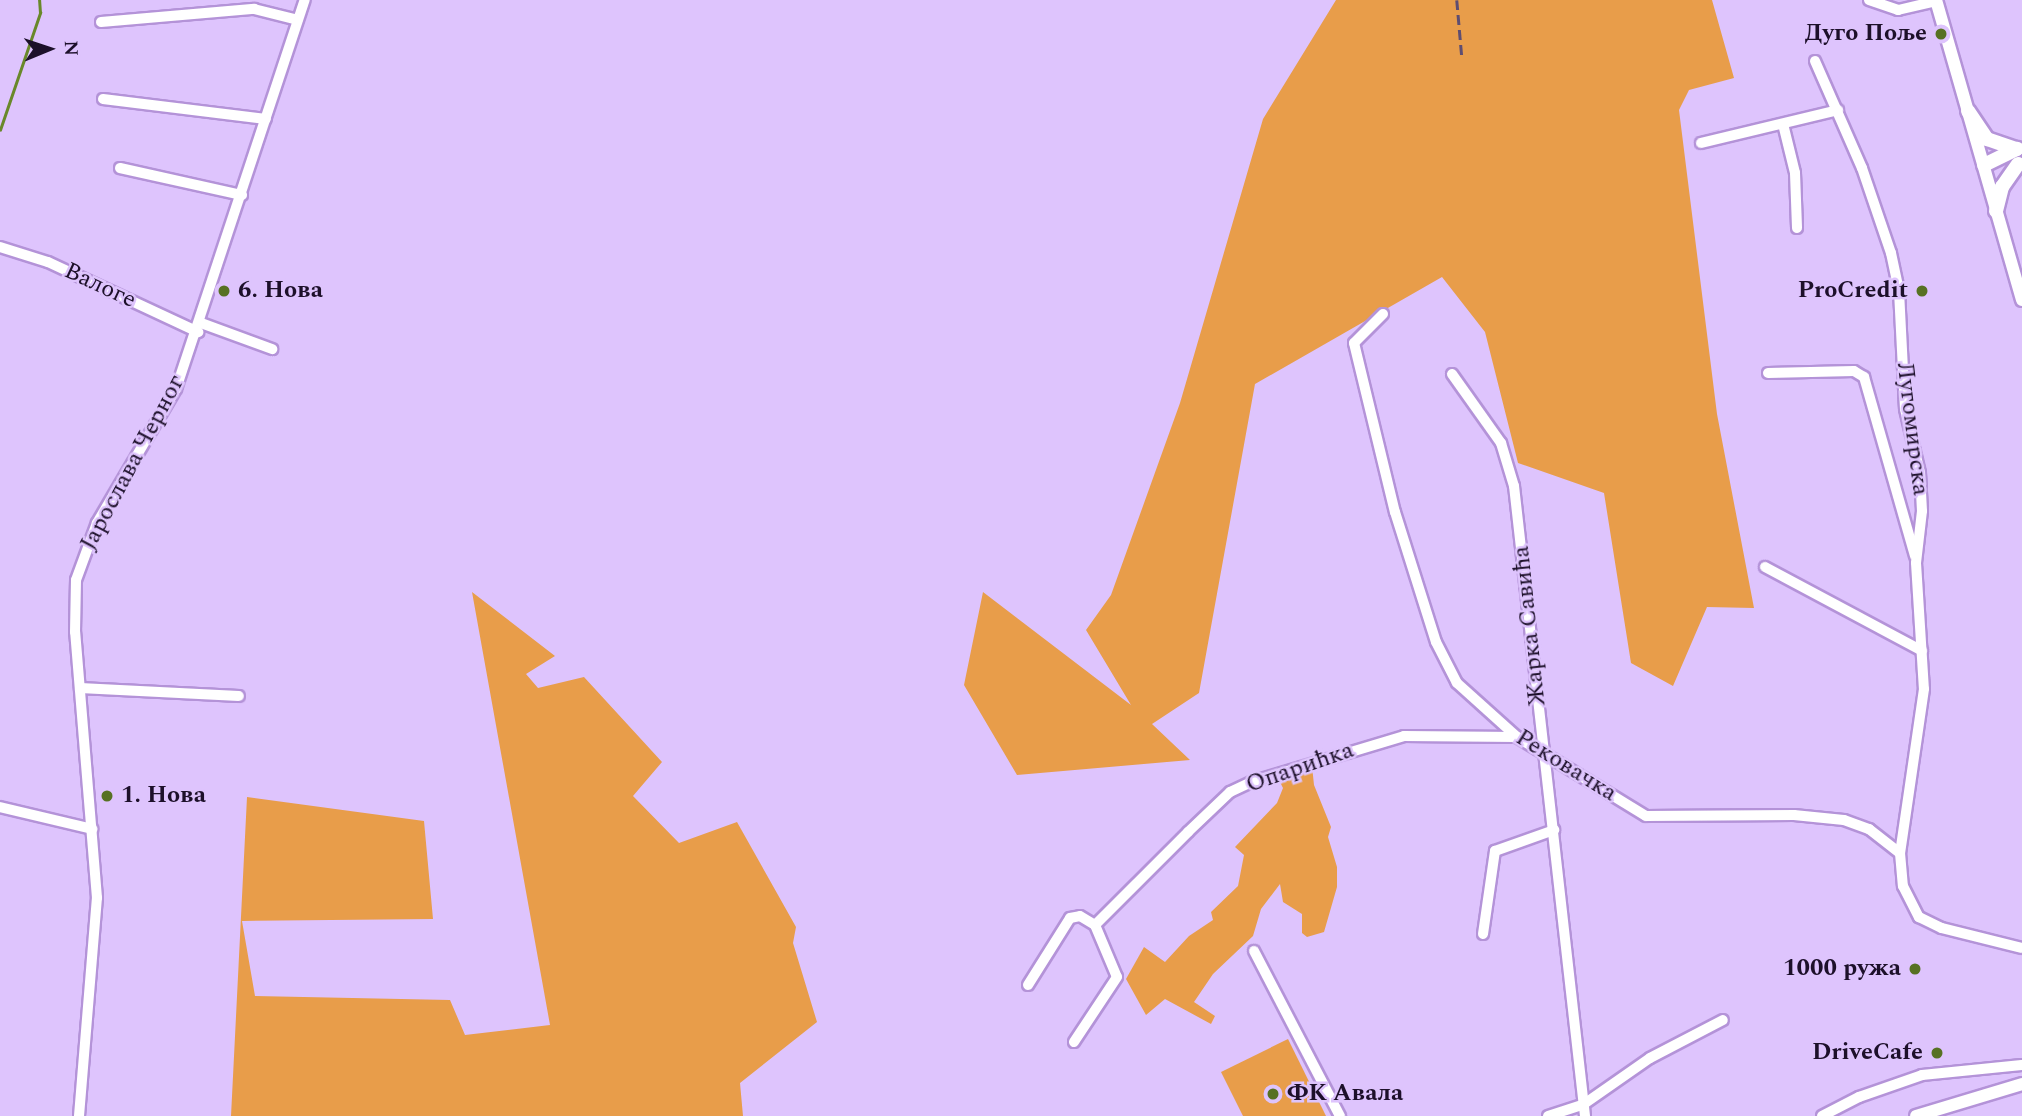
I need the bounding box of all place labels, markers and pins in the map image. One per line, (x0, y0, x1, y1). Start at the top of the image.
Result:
place label: Дуго Поље (1805, 20, 1927, 48)
marker: Дуго Поље (1933, 26, 1949, 42)
place label: 6. Нова (238, 277, 323, 305)
place label: ProCredit (1798, 277, 1908, 305)
marker: 6. Нова (216, 283, 232, 299)
marker: ProCredit (1914, 283, 1930, 299)
place label: 1. Нова (121, 782, 206, 810)
marker: 1. Нова (99, 788, 115, 804)
place label: 1000 ружа (1783, 955, 1901, 983)
marker: 1000 ружа (1907, 961, 1923, 977)
place label: DriveCafe (1812, 1039, 1923, 1067)
marker: DriveCafe (1929, 1045, 1945, 1061)
place label: ФК Авала (1287, 1080, 1403, 1108)
marker: ФК Авала (1265, 1086, 1281, 1102)

